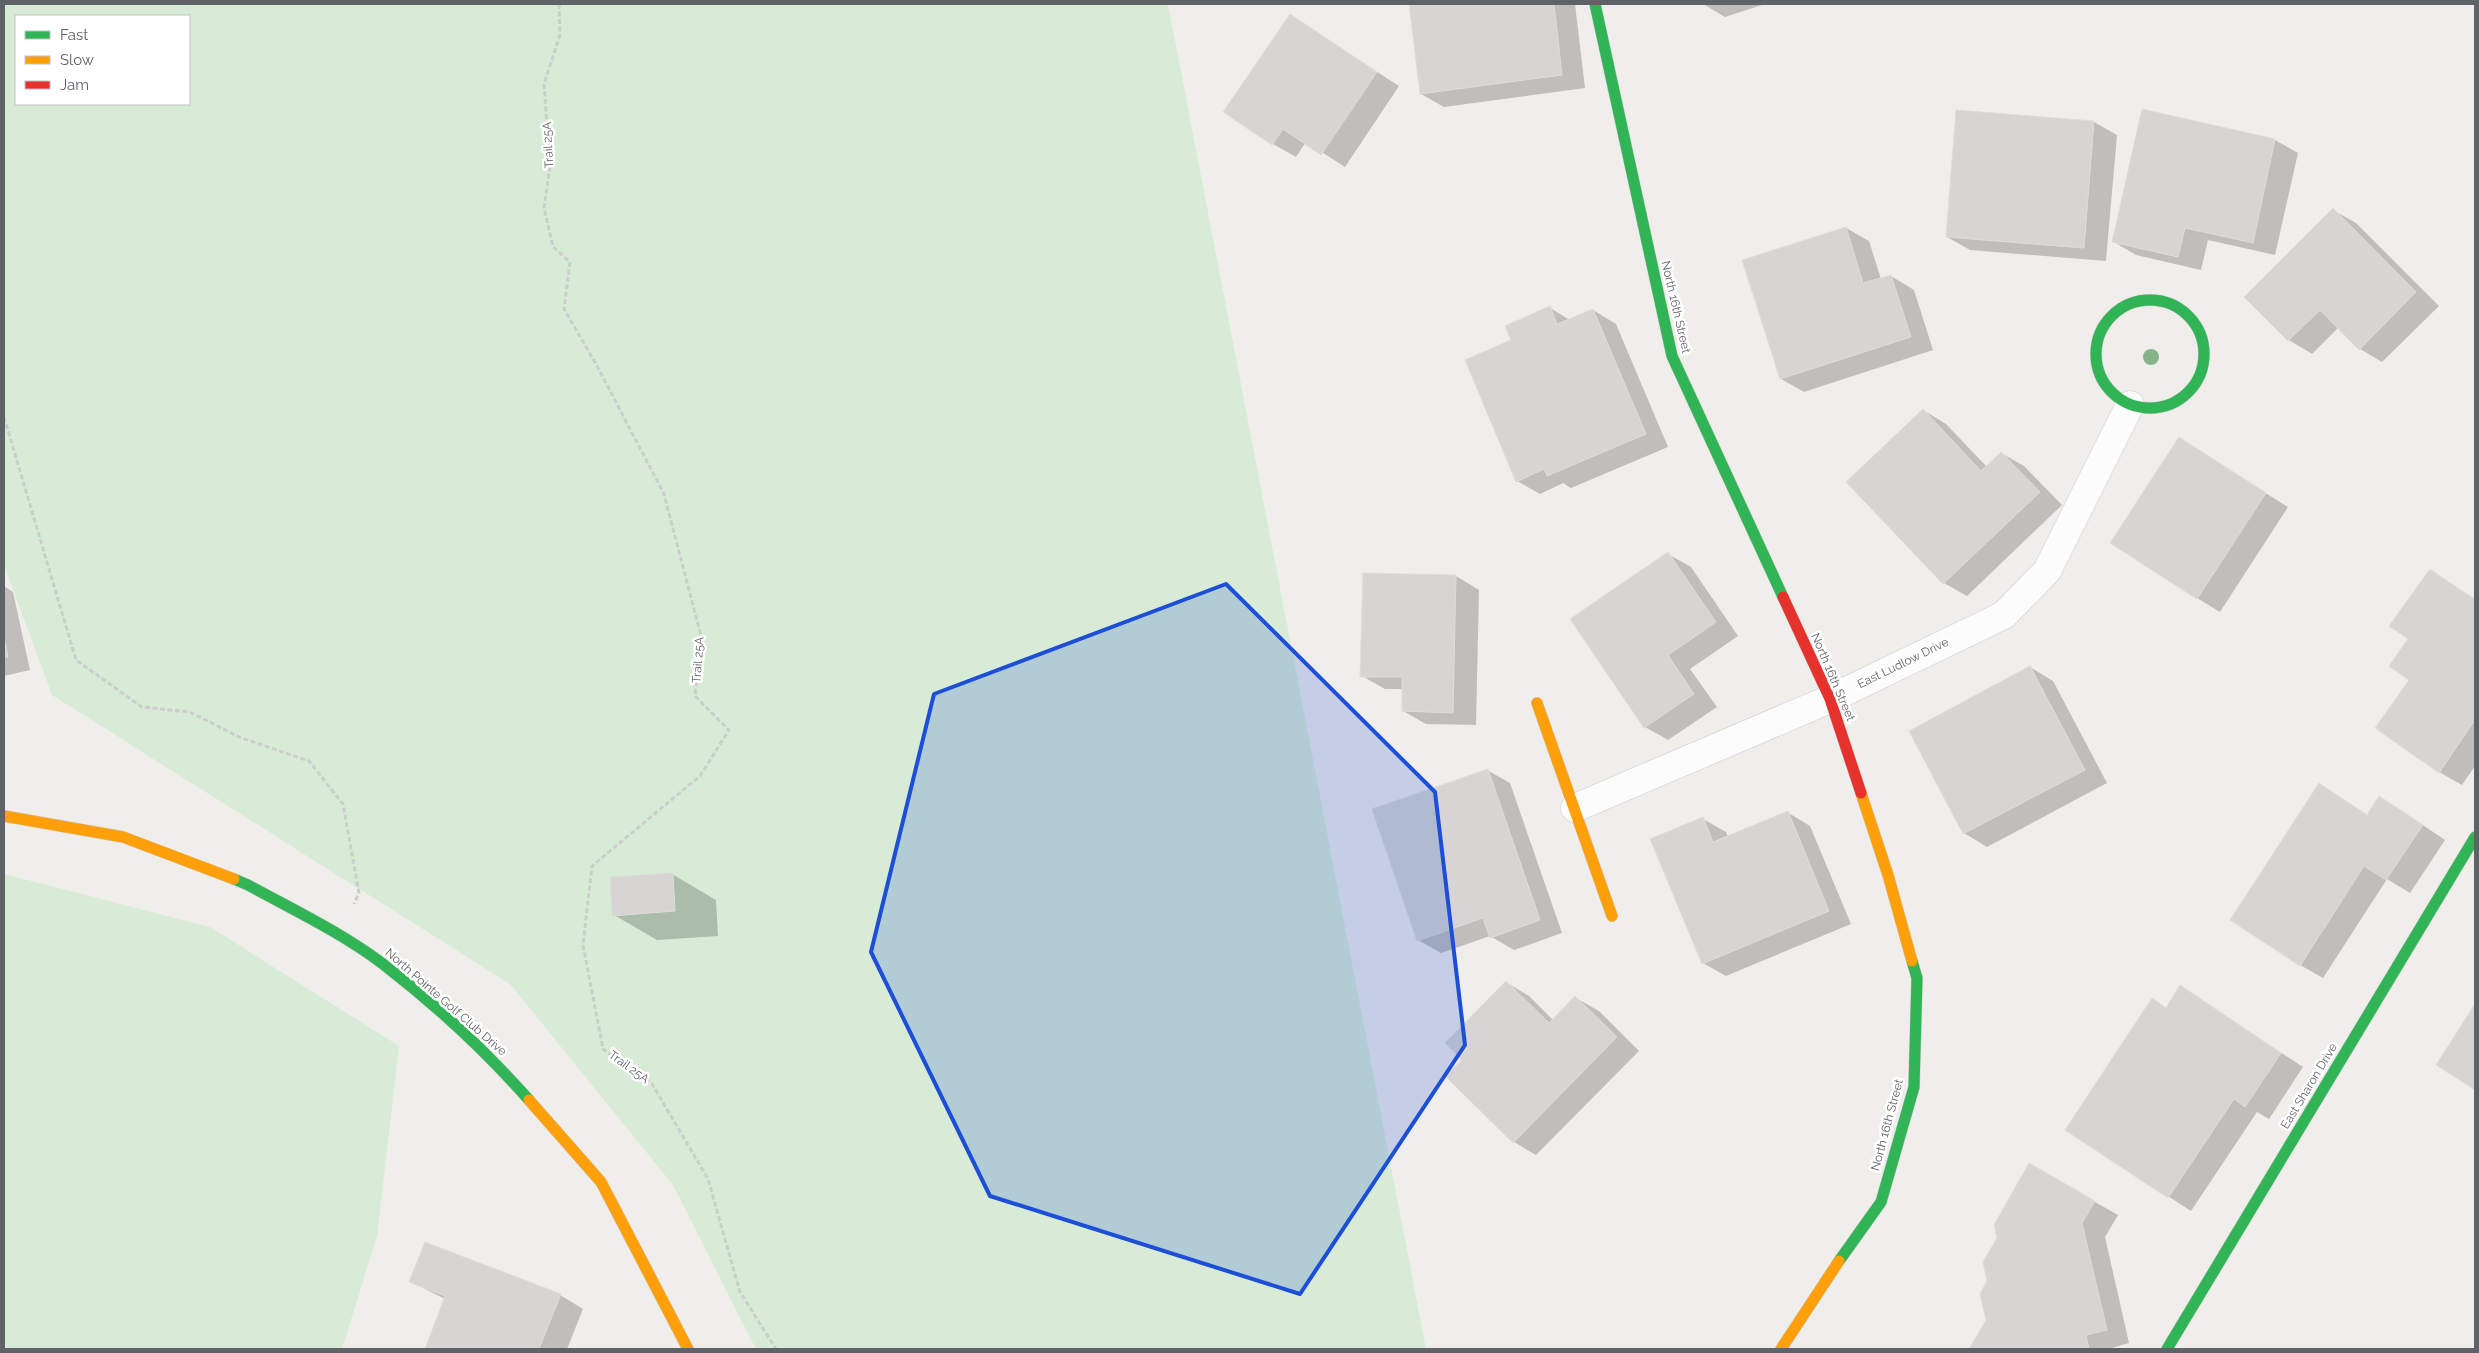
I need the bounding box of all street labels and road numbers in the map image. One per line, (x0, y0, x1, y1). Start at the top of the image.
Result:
street label: Trail 25A (540, 121, 556, 169)
street label: North 16th Street (1659, 259, 1693, 355)
street label: North 16th Street (1808, 631, 1858, 723)
street label: East Ludlow Drive (1855, 635, 1951, 691)
street label: Trail 25A (689, 636, 707, 684)
street label: North Pointe Golf Club Drive (382, 945, 510, 1059)
street label: East Sharon Drive (2278, 1041, 2340, 1131)
street label: Trail 25A (606, 1048, 652, 1086)
street label: North 16th Street (1868, 1078, 1906, 1172)

